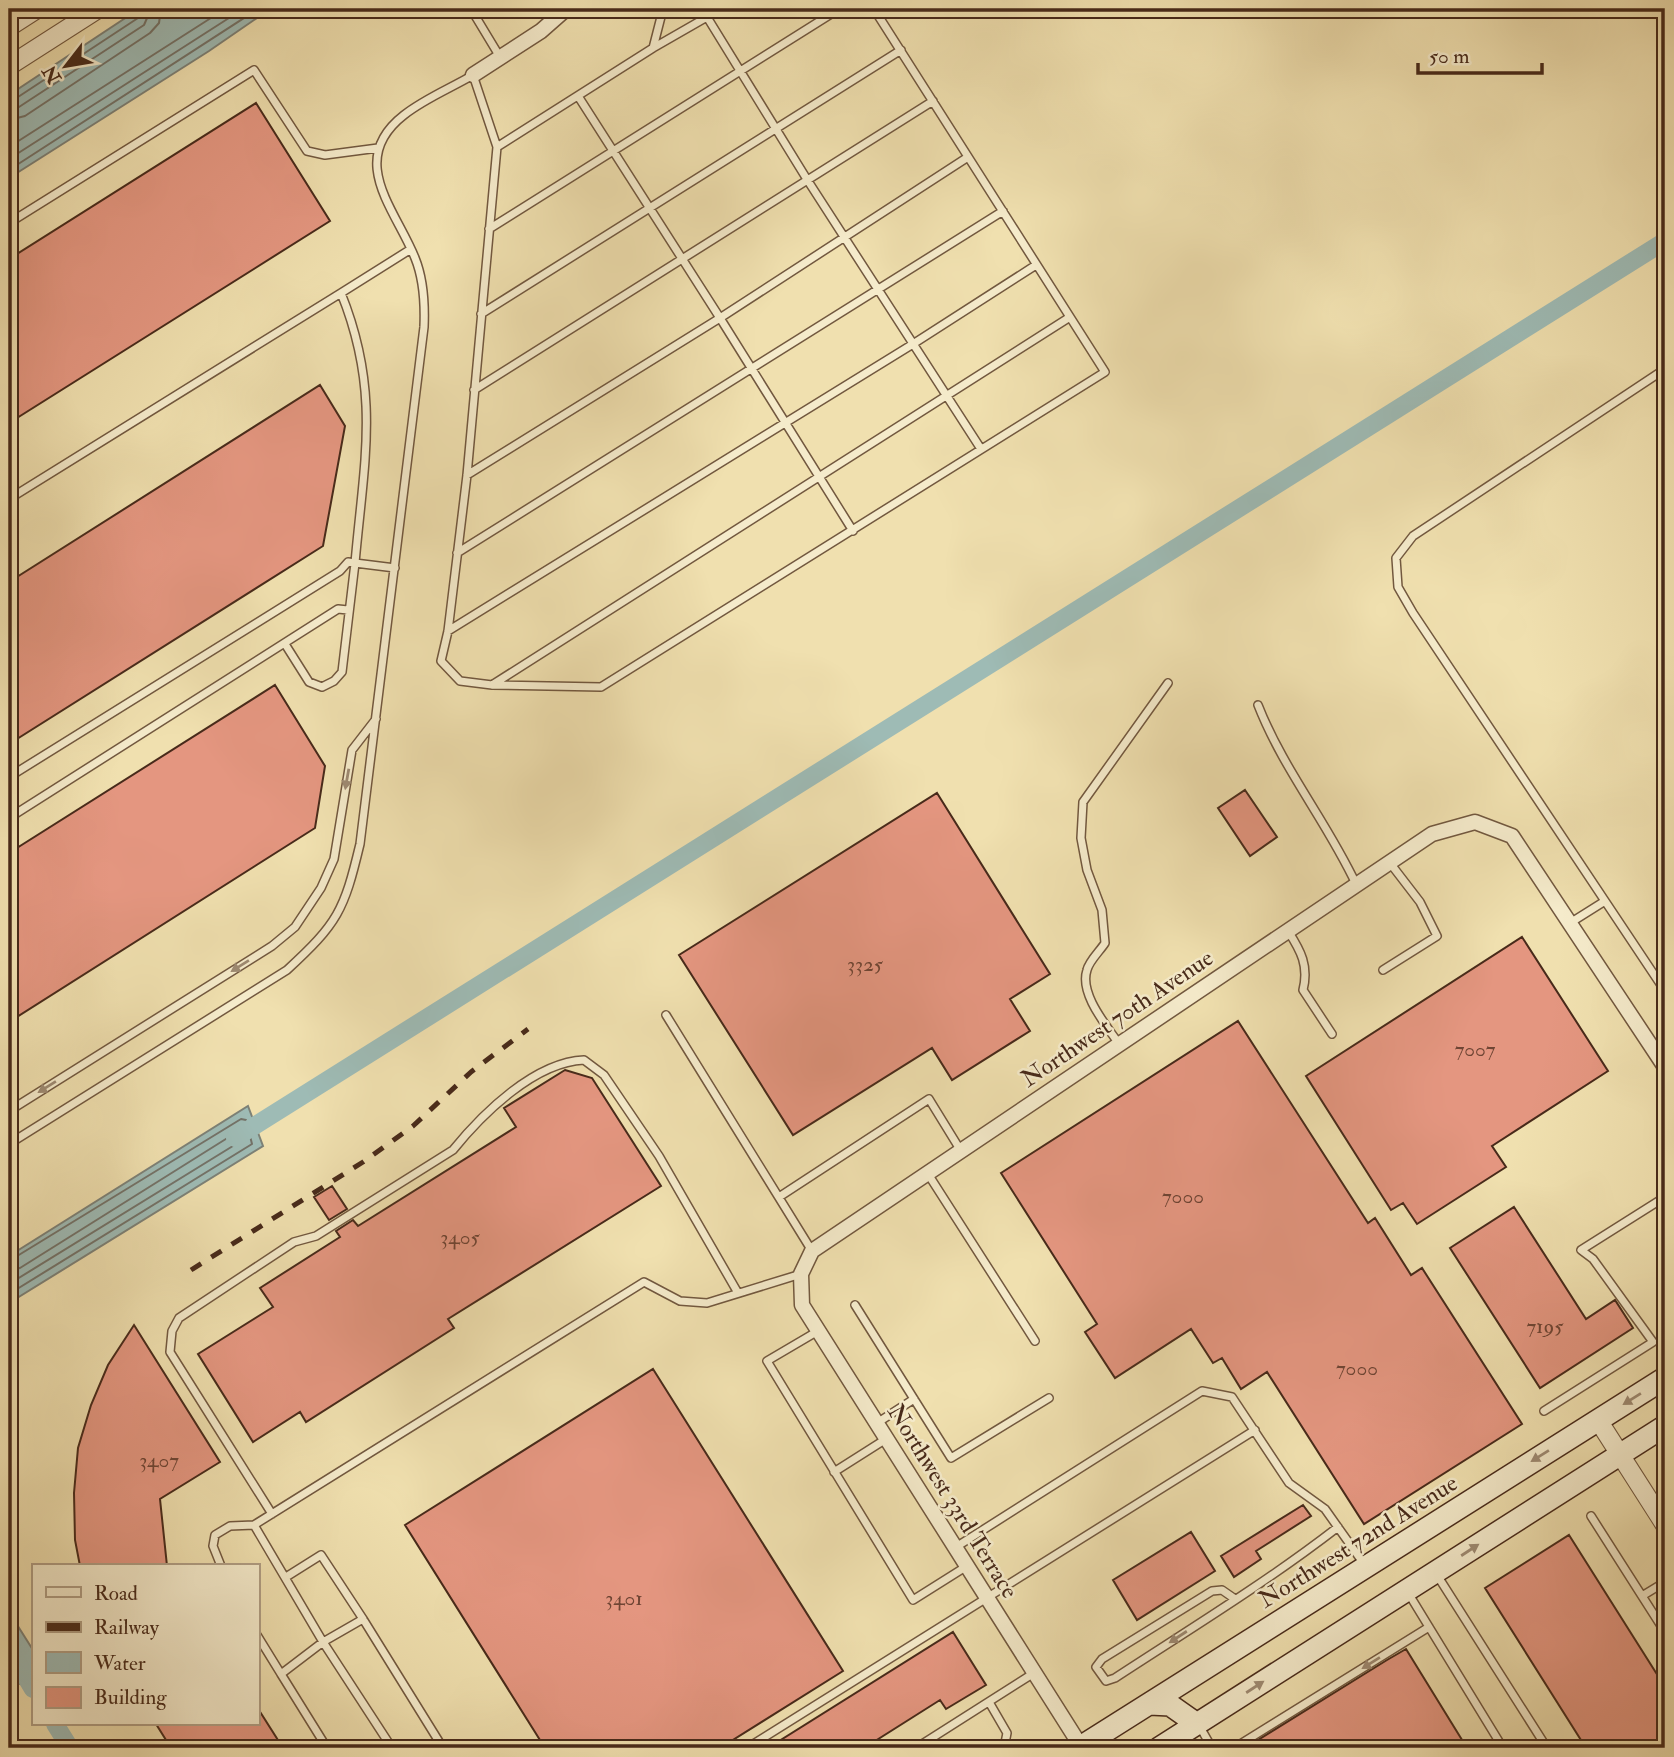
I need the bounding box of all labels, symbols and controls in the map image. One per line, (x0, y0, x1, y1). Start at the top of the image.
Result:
north arrow (32, 32, 102, 102)
scale bar (1418, 32, 1543, 76)
text: 50 m (1429, 43, 1470, 70)
text: N (37, 60, 67, 89)
one-way arrow (341, 768, 352, 790)
street label: Northwest 70th Avenue (1015, 943, 1219, 1094)
house number: 3325 (847, 951, 884, 978)
one-way arrow (231, 960, 250, 973)
house number: 7007 (1455, 1036, 1496, 1063)
one-way arrow (38, 1080, 57, 1093)
house number: 7000 (1162, 1183, 1204, 1210)
house number: 3405 (440, 1224, 480, 1251)
house number: 7195 (1526, 1313, 1564, 1340)
house number: 7000 (1336, 1355, 1378, 1382)
one-way arrow (1622, 1392, 1641, 1405)
street label: Northwest 33rd Terrace (880, 1398, 1025, 1604)
house number: 3407 (139, 1447, 179, 1474)
one-way arrow (1531, 1450, 1550, 1463)
street label: Northwest 72nd Avenue (1253, 1468, 1464, 1615)
one-way arrow (1460, 1544, 1479, 1557)
legend (32, 1564, 259, 1726)
text: Road (94, 1580, 139, 1607)
house number: 3401 (605, 1585, 643, 1612)
text: Railway (94, 1614, 160, 1641)
one-way arrow (1168, 1630, 1188, 1643)
text: Water (93, 1650, 146, 1677)
one-way arrow (1361, 1656, 1381, 1669)
one-way arrow (1245, 1680, 1265, 1693)
text: Building (94, 1684, 167, 1711)

